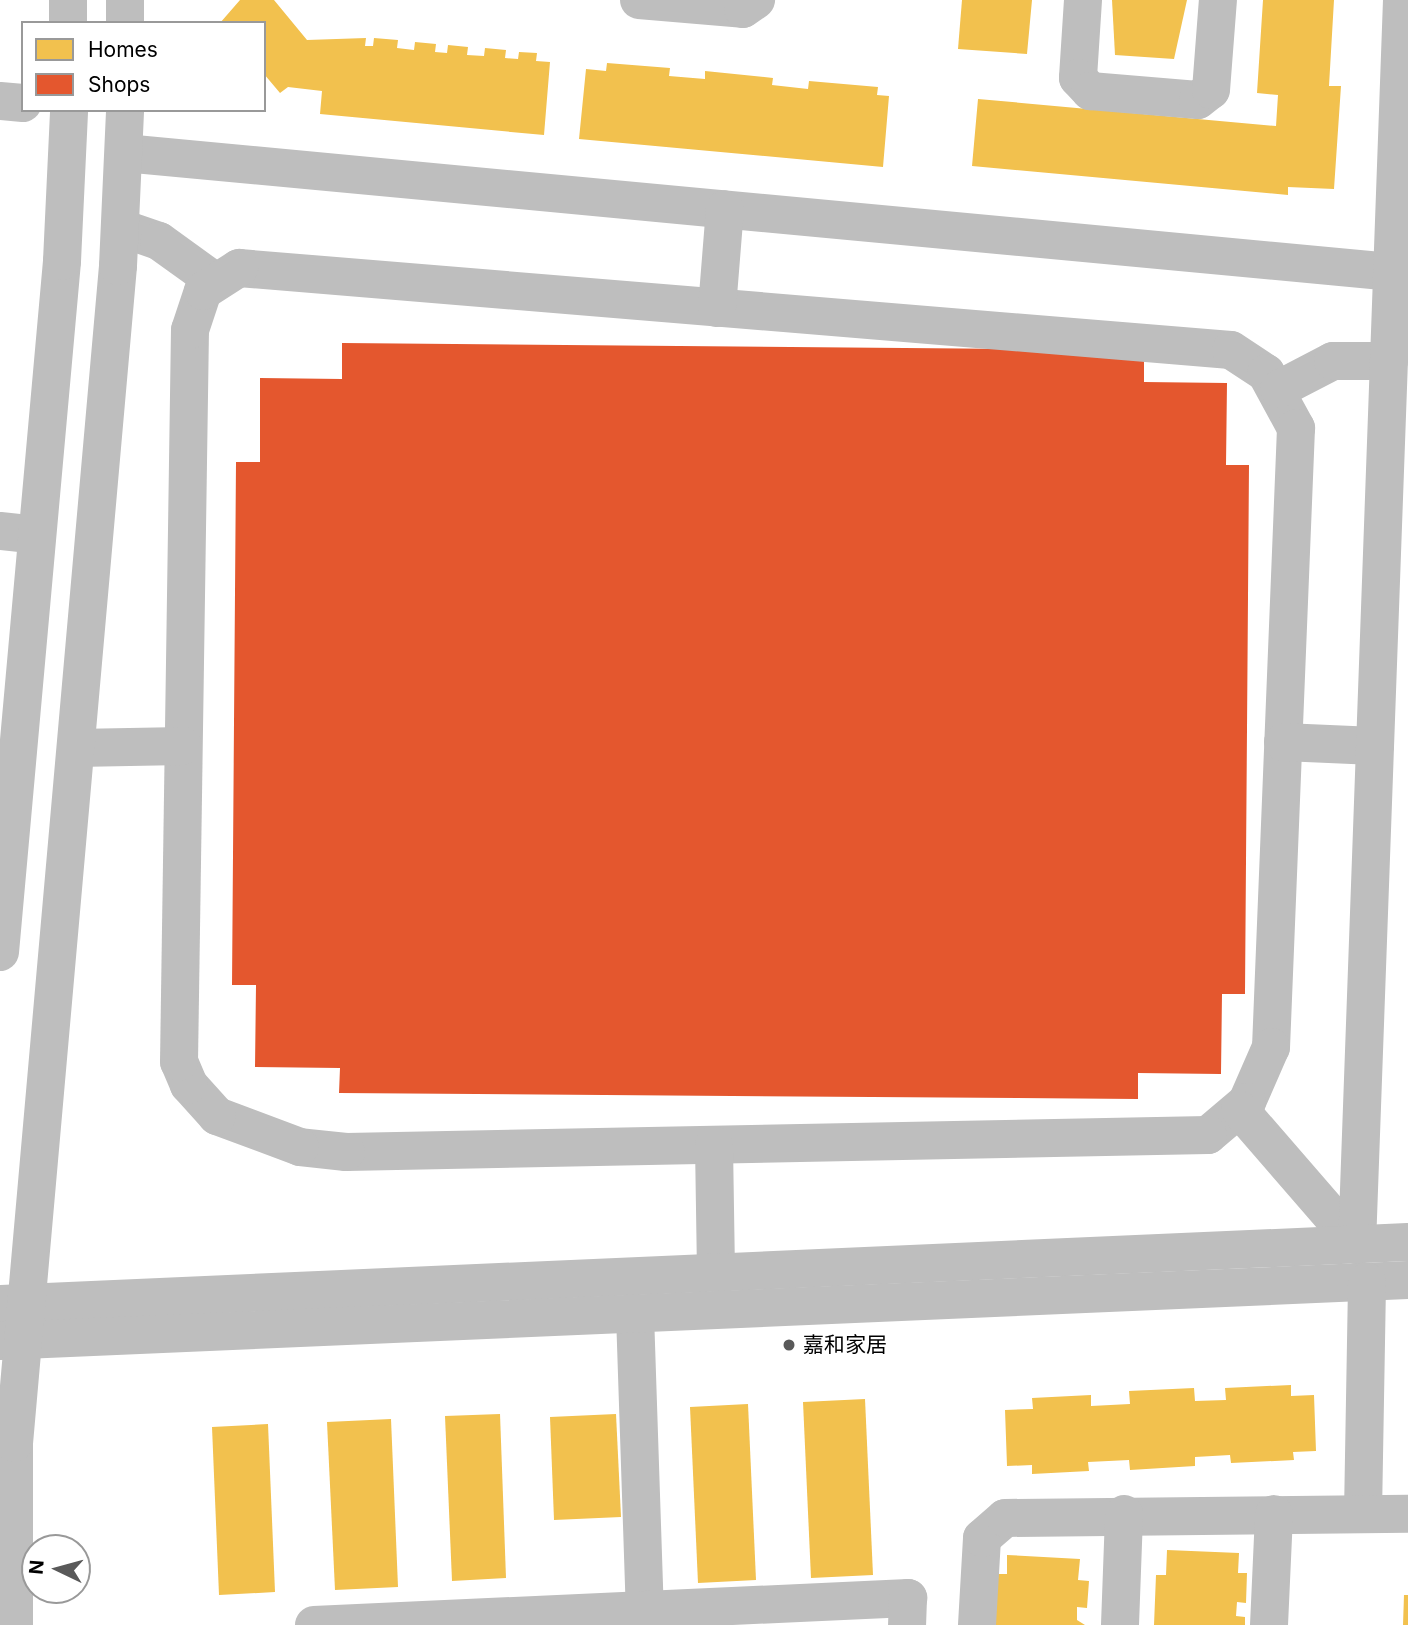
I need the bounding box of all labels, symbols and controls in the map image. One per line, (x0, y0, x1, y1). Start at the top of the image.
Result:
legend (21, 21, 266, 112)
text: Homes (88, 37, 158, 62)
text: Shops (88, 72, 150, 97)
place label: 嘉和家居 (803, 1332, 887, 1358)
marker: 嘉和家居 (781, 1337, 797, 1353)
north arrow (21, 1534, 91, 1604)
text: N (24, 1559, 49, 1576)

